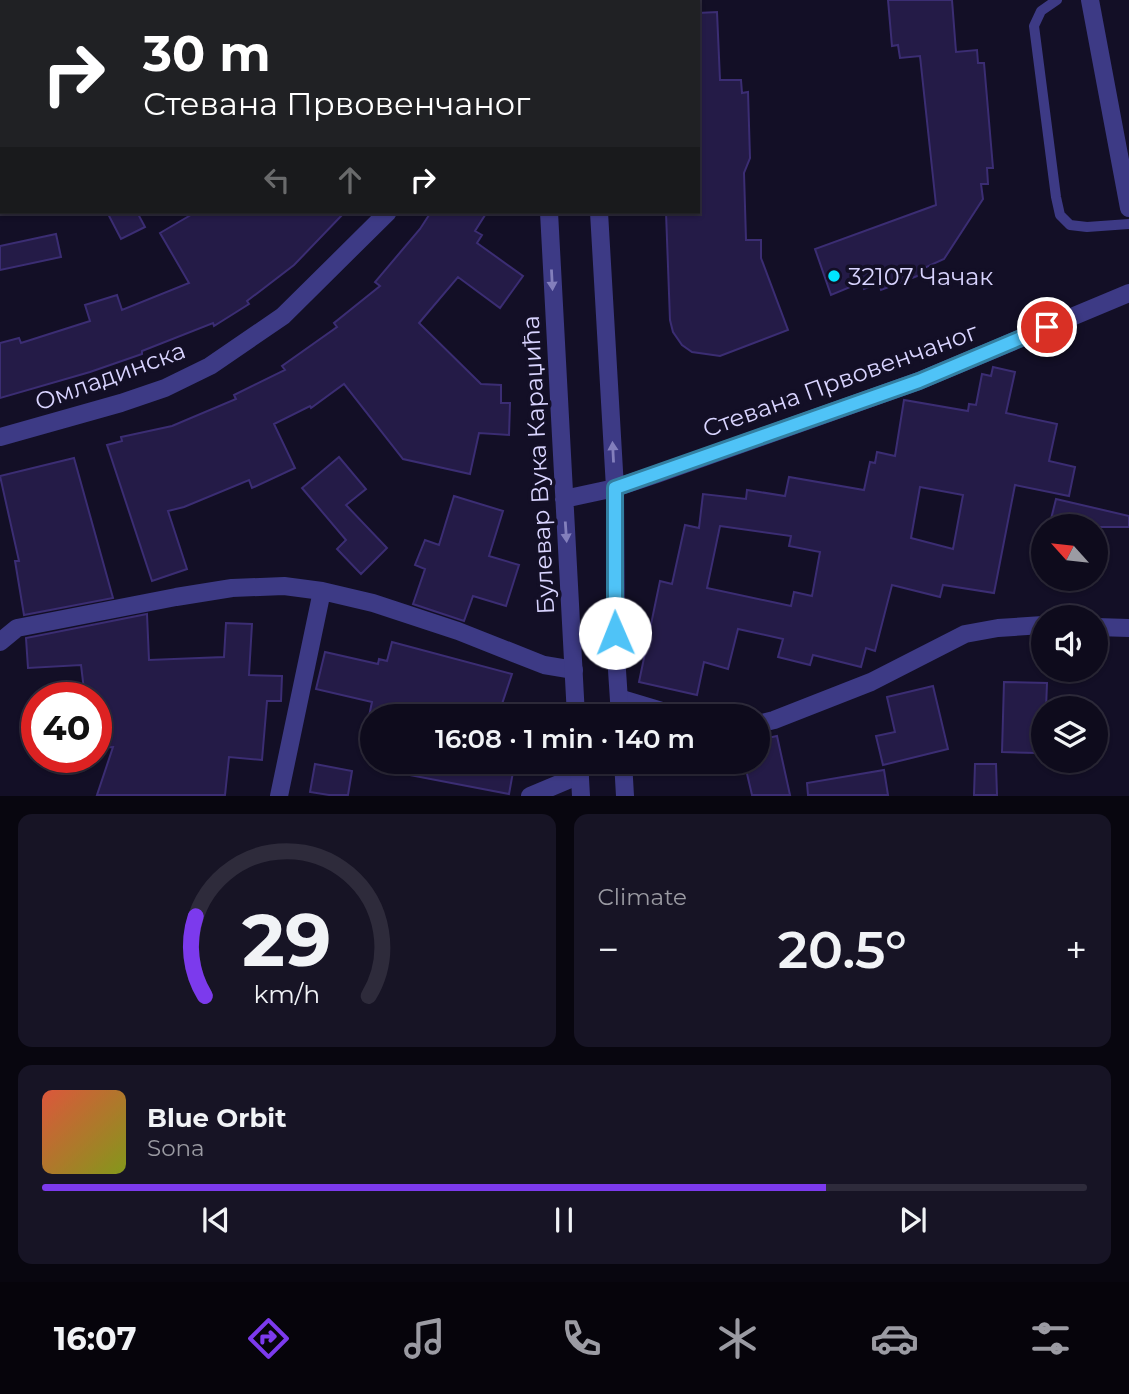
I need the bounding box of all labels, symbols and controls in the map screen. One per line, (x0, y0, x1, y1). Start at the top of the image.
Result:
text: 30 m (143, 24, 271, 83)
icon: right (28, 28, 119, 119)
text: Стевана Првовенчаног (143, 84, 530, 123)
icon: left (258, 161, 296, 199)
icon: ahead (331, 161, 369, 199)
icon: right (404, 161, 442, 199)
place label: 32107 Чачак (848, 262, 993, 291)
marker: 32107 Чачак (826, 268, 842, 284)
one-way arrow (547, 269, 558, 291)
pin (1017, 297, 1077, 357)
icon: arrive (1028, 308, 1066, 346)
street label: Булевар Вука Караџића (516, 315, 560, 615)
street label: Стевана Првовенчаног (699, 316, 982, 443)
street label: Омладинска (31, 335, 189, 417)
one-way arrow (607, 440, 618, 462)
north arrow (1031, 514, 1108, 592)
map controls (1031, 514, 1108, 773)
one-way arrow (561, 521, 572, 543)
position arrow (578, 596, 652, 670)
button: sound (1031, 605, 1108, 682)
speed limit sign: 40 (21, 682, 112, 773)
button: layers (1031, 696, 1108, 773)
text: 16:08 · 1 min · 140 m (435, 723, 695, 755)
text: Climate (598, 883, 687, 911)
text: 29 (242, 897, 331, 985)
text: 20.5° (778, 918, 907, 981)
text: − (598, 926, 619, 973)
text: + (1065, 926, 1087, 973)
text: km/h (253, 979, 320, 1009)
text: Blue Orbit (147, 1102, 286, 1134)
text: Sona (147, 1134, 205, 1162)
icon: previous (197, 1201, 235, 1239)
icon: pause (545, 1201, 583, 1239)
icon: next (894, 1201, 932, 1239)
icon: directions (244, 1314, 293, 1363)
icon: music (400, 1314, 449, 1363)
icon: phone (557, 1314, 606, 1363)
icon: climate (713, 1314, 762, 1363)
icon: car (870, 1314, 919, 1363)
icon: filters (1026, 1314, 1075, 1363)
text: 16:07 (54, 1319, 136, 1358)

